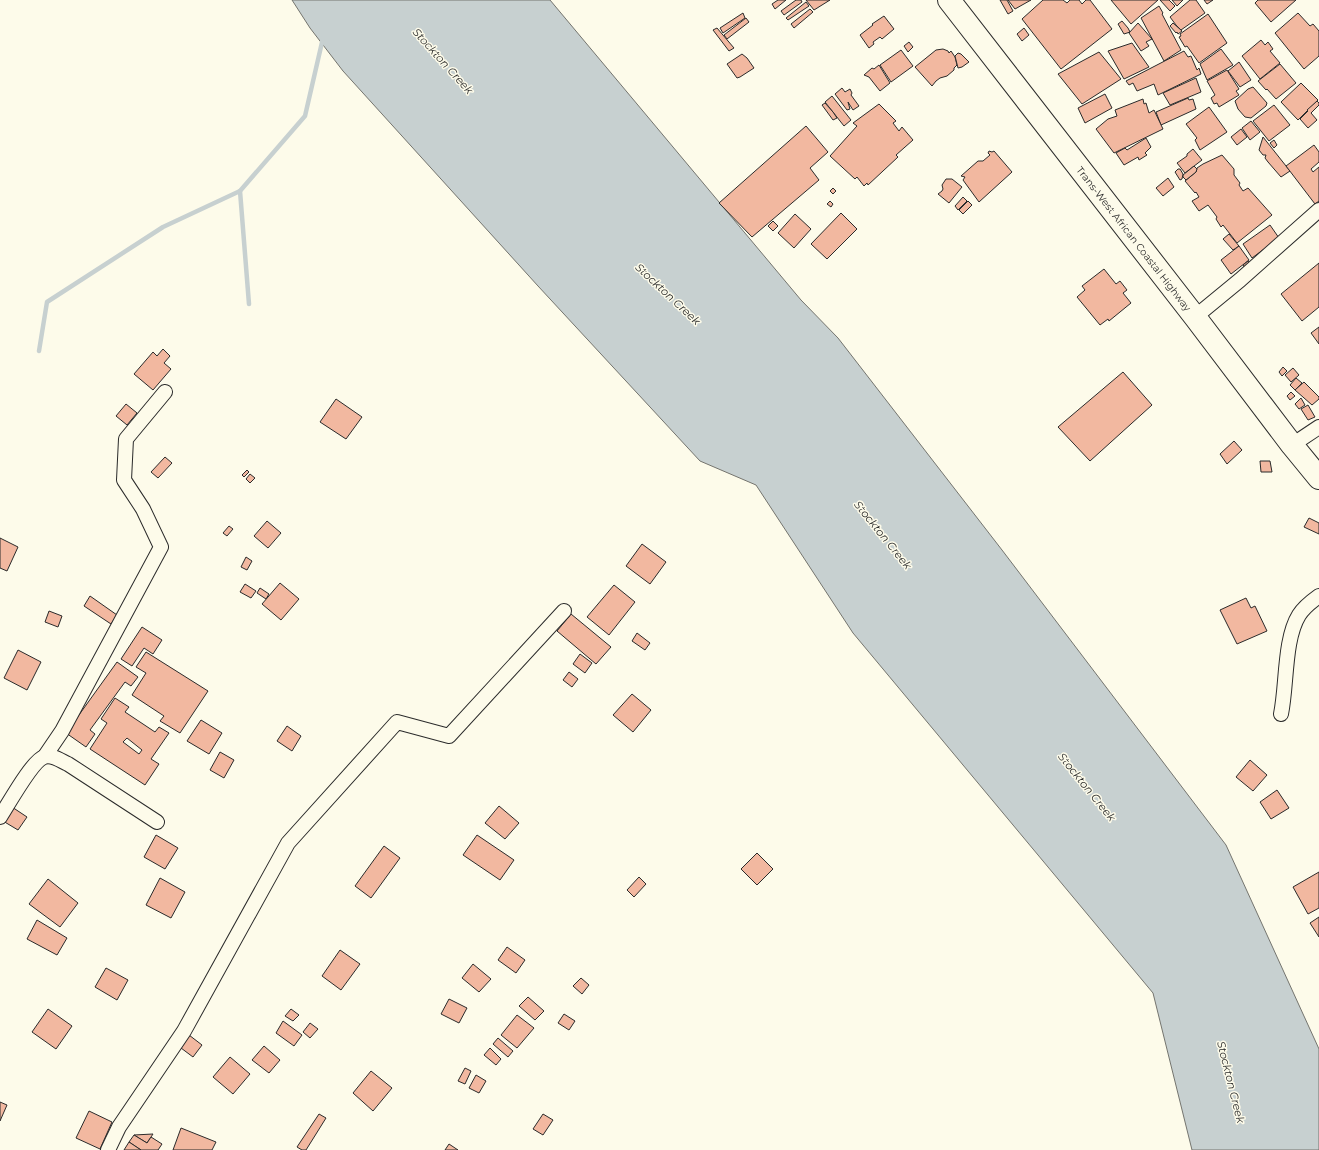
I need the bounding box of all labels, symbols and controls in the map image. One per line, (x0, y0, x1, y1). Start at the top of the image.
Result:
water label: Stockton Creek (410, 25, 477, 97)
street label: Trans-West African Coastal Highway (1074, 164, 1195, 314)
water label: Stockton Creek (632, 260, 704, 328)
water label: Stockton Creek (851, 498, 915, 572)
water label: Stockton Creek (1055, 750, 1119, 824)
water label: Stockton Creek (1214, 1040, 1248, 1125)

